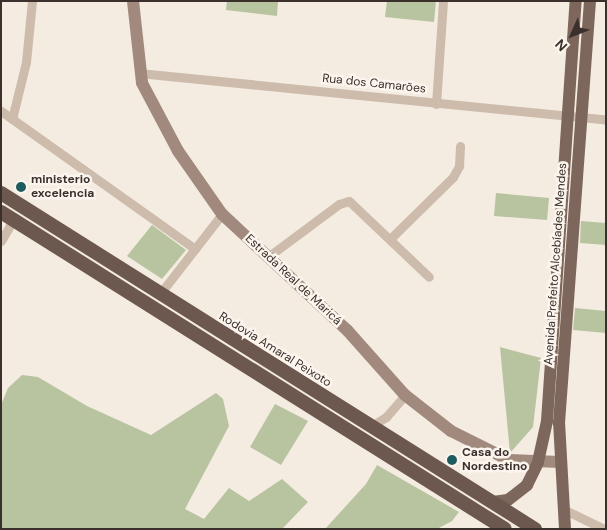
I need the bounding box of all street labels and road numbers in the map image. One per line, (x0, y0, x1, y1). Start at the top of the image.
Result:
street label: Rua dos Camarões (321, 71, 427, 97)
street label: Avenida Prefeito Alcebíades Mendes (542, 163, 570, 365)
street label: Estrada Real de Maricá (242, 232, 344, 328)
street label: Rodovia Amaral Peixoto (216, 310, 334, 390)

